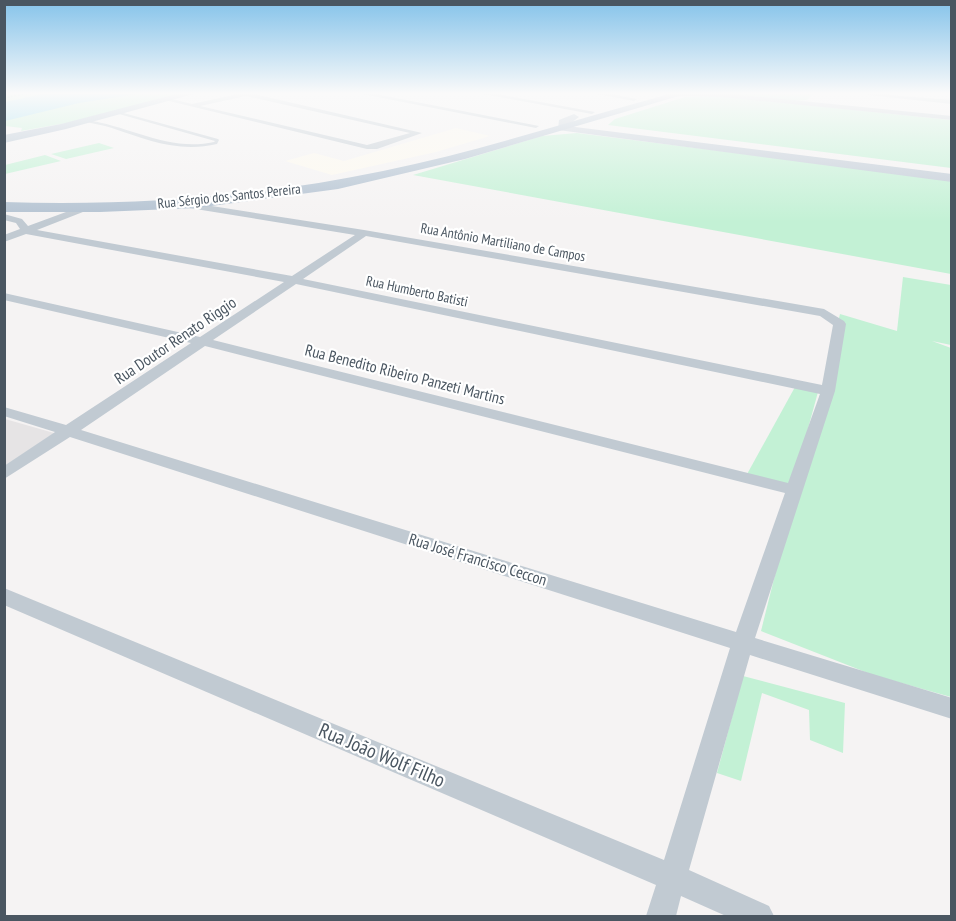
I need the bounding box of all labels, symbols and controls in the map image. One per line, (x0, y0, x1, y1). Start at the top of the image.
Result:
street label: Rua Sérgio dos Santos Pereira (157, 180, 301, 212)
street label: Rua Antônio Martiliano de Campos (419, 219, 587, 265)
street label: Rua Humberto Batisti (364, 271, 470, 311)
street label: Rua Doutor Renato Riggio (110, 292, 240, 388)
street label: Rua Benedito Ribeiro Panzeti Martins (303, 339, 507, 409)
street label: Rua José Francisco Ceccon (406, 528, 550, 590)
street label: Rua João Wolf Filho (315, 717, 449, 793)

